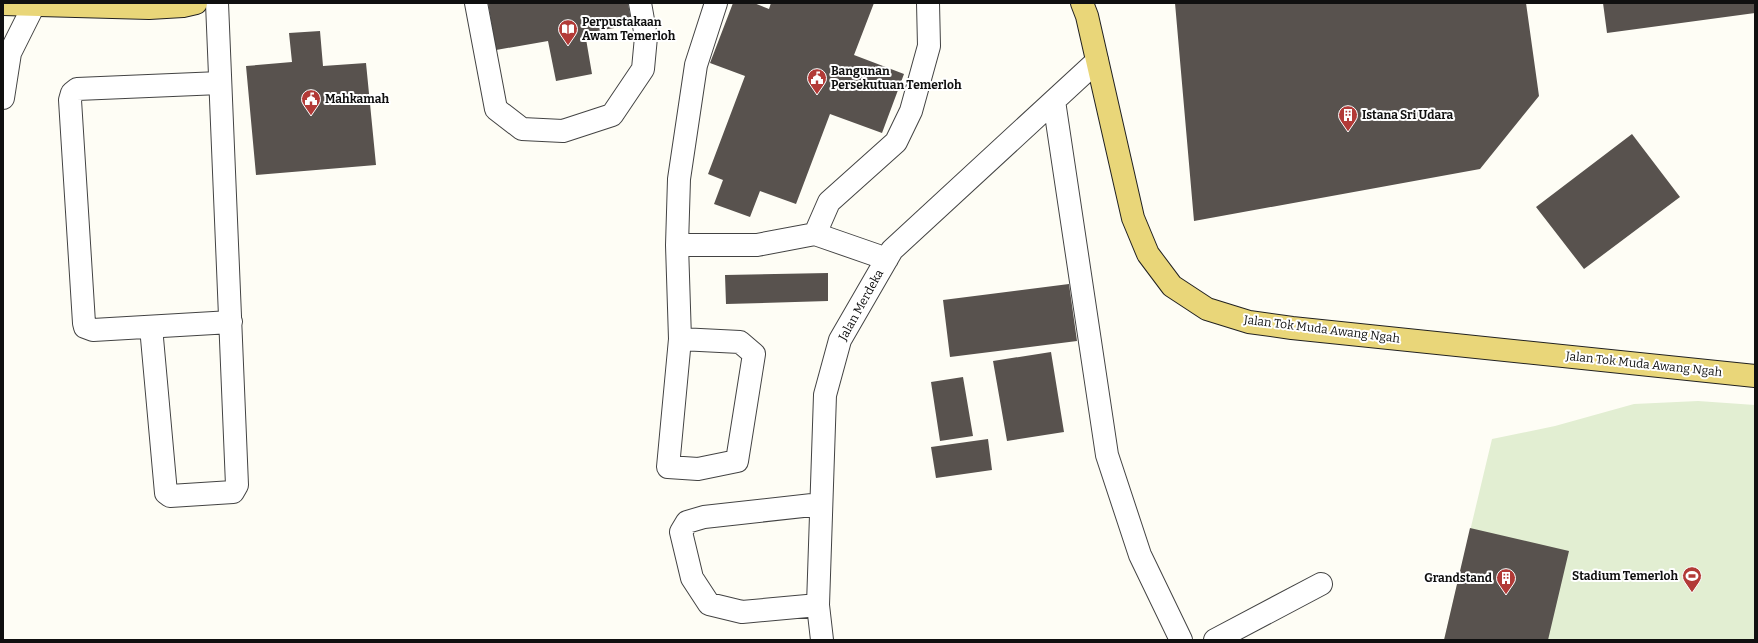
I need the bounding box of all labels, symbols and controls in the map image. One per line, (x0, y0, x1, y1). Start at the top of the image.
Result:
place label: Perpustakaan Awam Temerloh (582, 15, 676, 43)
library icon: Perpustakaan Awam Temerloh (557, 18, 579, 46)
place label: Bangunan Persekutuan Temerloh (831, 64, 962, 92)
public building icon: Bangunan Persekutuan Temerloh (806, 67, 828, 95)
public building icon: Mahkamah (300, 88, 322, 116)
place label: Mahkamah (325, 92, 389, 106)
building icon: Istana Sri Udara (1337, 104, 1359, 132)
place label: Istana Sri Udara (1362, 108, 1454, 122)
street label: Jalan Merdeka (835, 267, 886, 344)
street label: Jalan Tok Muda Awang Ngah (1242, 312, 1401, 346)
street label: Jalan Tok Muda Awang Ngah (1564, 349, 1723, 379)
sports icon: Stadium Temerloh (1681, 565, 1703, 593)
building icon: Grandstand (1495, 567, 1517, 595)
place label: Stadium Temerloh (1572, 569, 1678, 583)
place label: Grandstand (1424, 571, 1493, 585)

